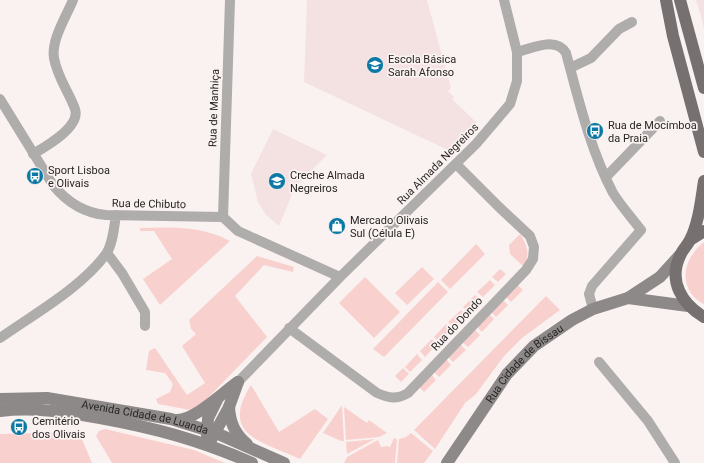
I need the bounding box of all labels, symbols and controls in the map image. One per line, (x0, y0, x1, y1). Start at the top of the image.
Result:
place label: Escola Básica Sarah Afonso (388, 53, 456, 79)
school or university icon: Escola Básica Sarah Afonso (365, 55, 385, 75)
street label: Rua de Manhiça (206, 69, 222, 147)
place label: Rua de Mocímboa da Praia (608, 119, 697, 145)
street label: Rua Almada Negreiros (395, 120, 482, 207)
bus stop icon: Rua de Mocímboa da Praia (585, 121, 605, 141)
place label: Sport Lisboa e Olivais (48, 164, 110, 190)
bus stop icon: Sport Lisboa e Olivais (25, 166, 45, 186)
place label: Creche Almada Negreiros (290, 169, 365, 195)
school or university icon: Creche Almada Negreiros (267, 171, 287, 191)
street label: Rua de Chibuto (112, 197, 186, 211)
place label: Mercado Olivais Sul (Célula E) (350, 214, 429, 240)
shop icon: Mercado Olivais Sul (Célula E) (327, 216, 347, 236)
street label: Rua do Dondo (429, 294, 485, 354)
street label: Rua Cidade de Bissau (483, 322, 566, 405)
street label: Avenida Cidade de Luanda (81, 397, 210, 437)
place label: Cemitério dos Olivais (32, 415, 86, 441)
bus stop icon: Cemitério dos Olivais (9, 417, 29, 437)

